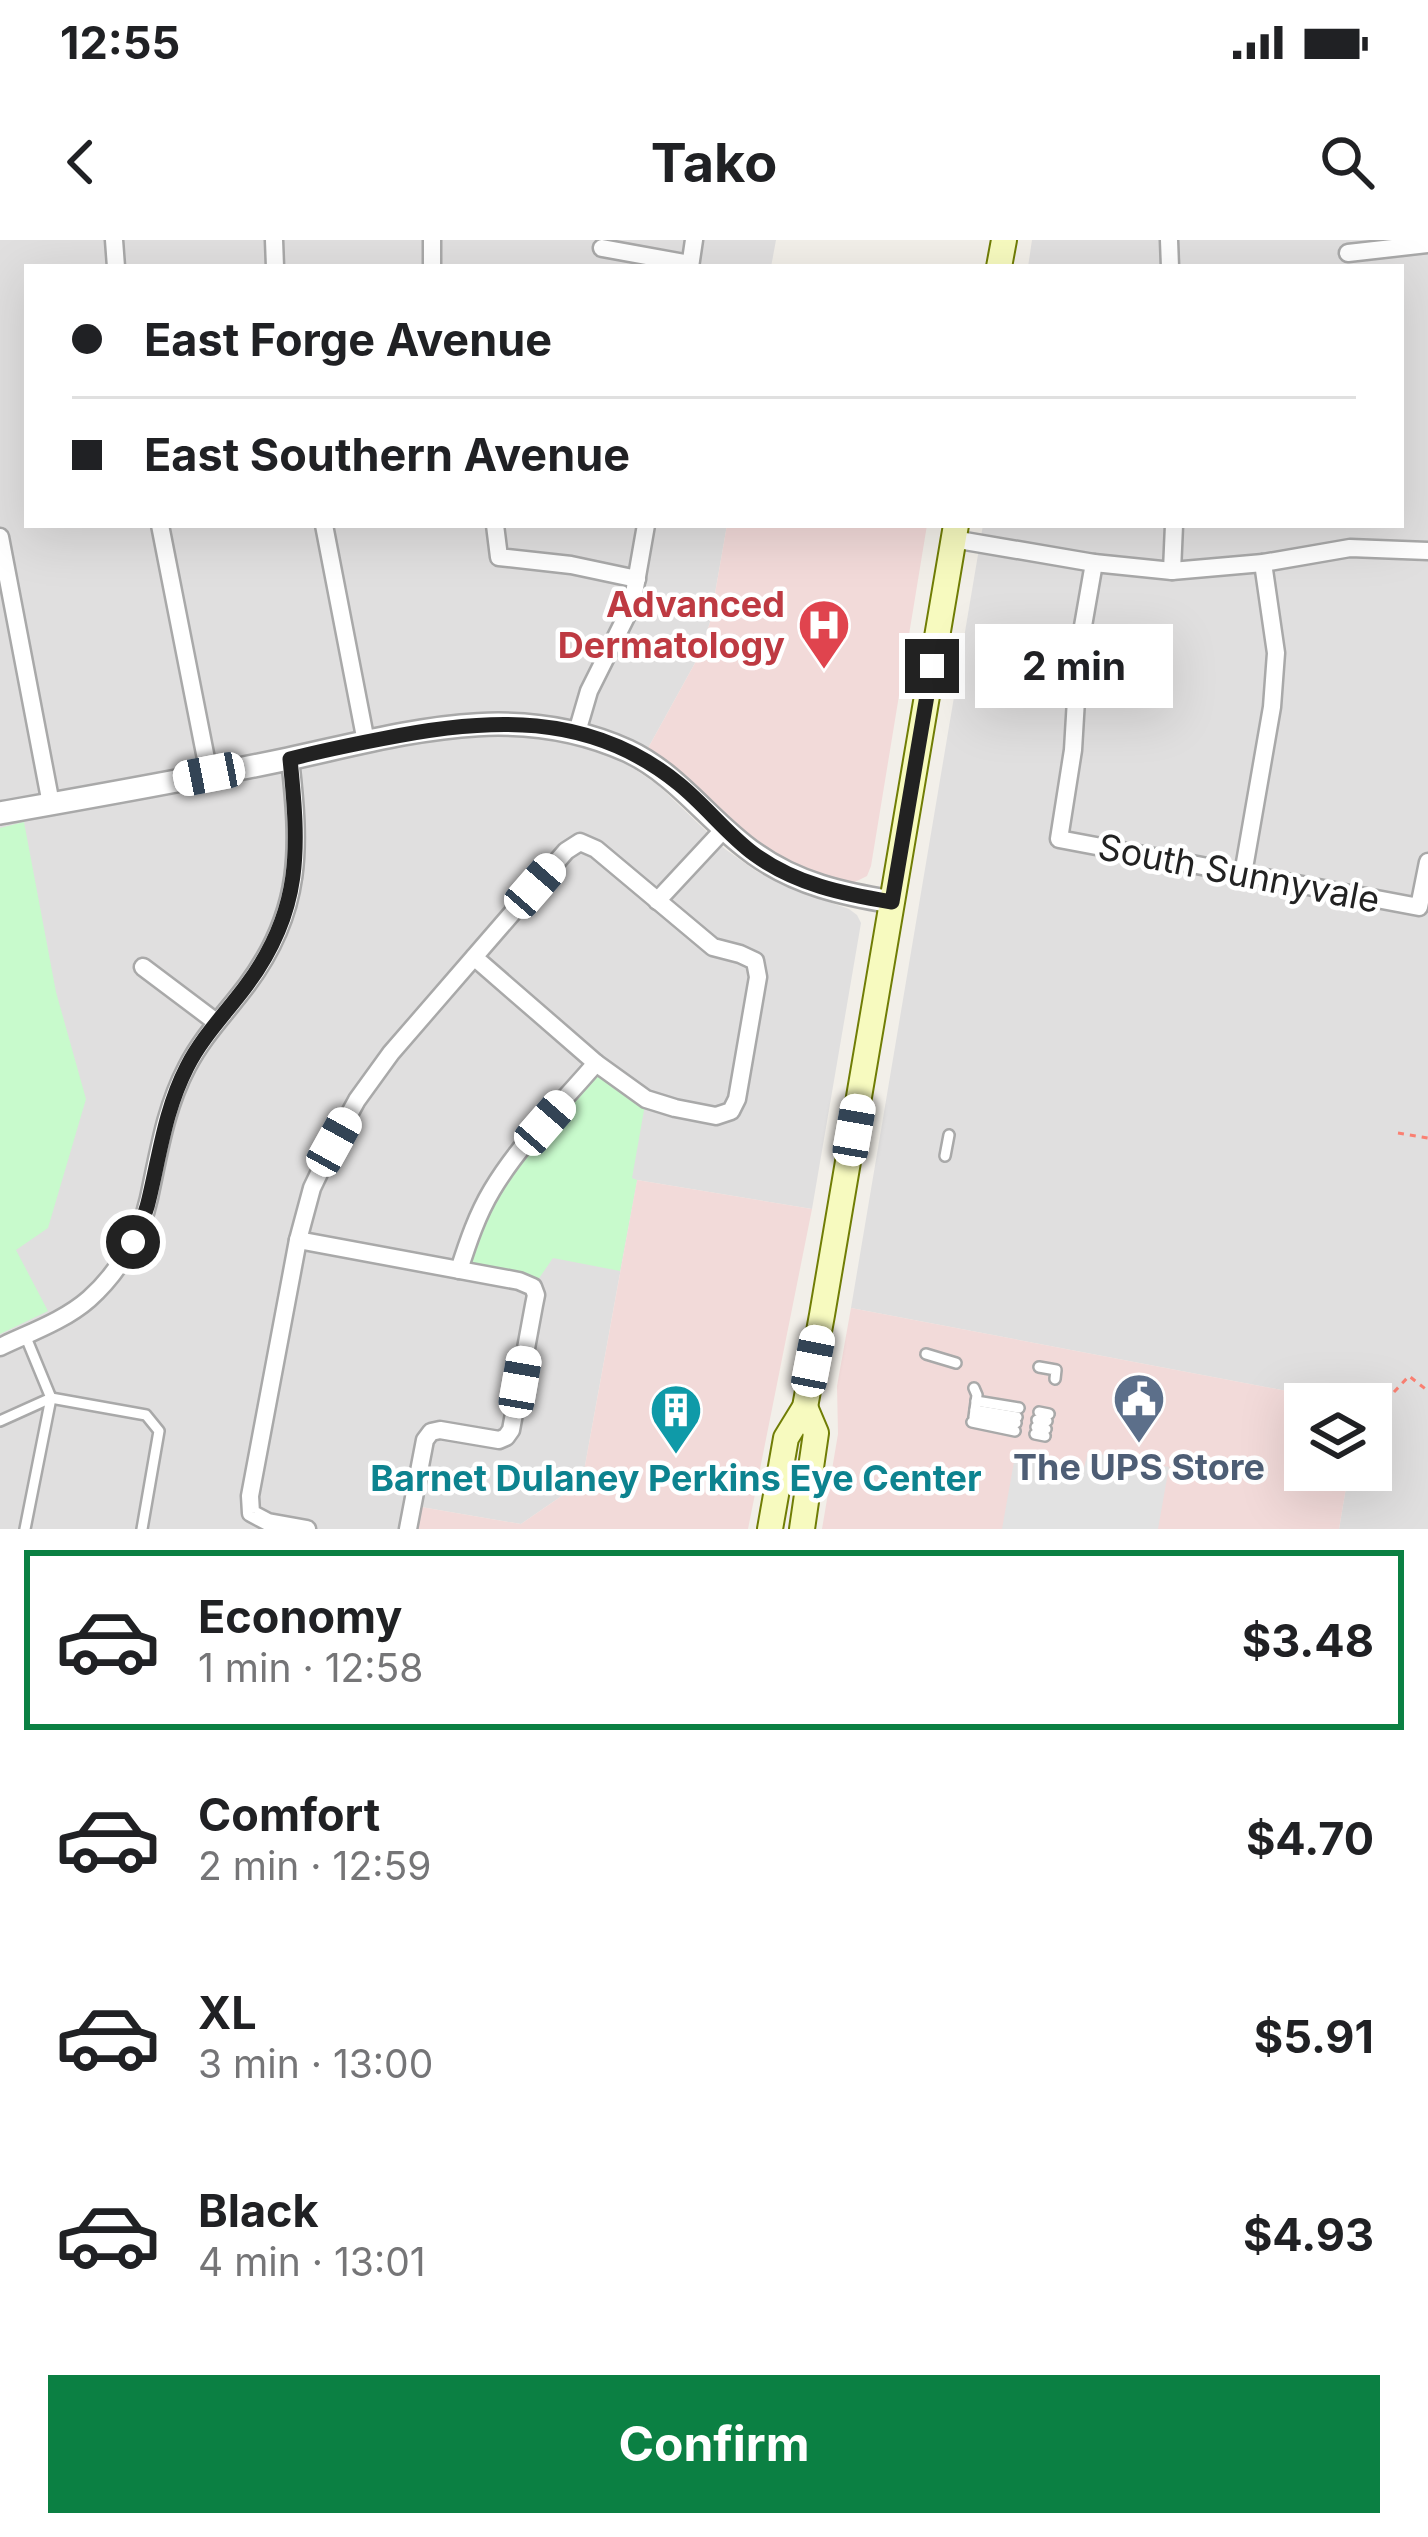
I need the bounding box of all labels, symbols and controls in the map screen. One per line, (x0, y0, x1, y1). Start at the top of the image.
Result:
text: 12:55 (60, 15, 180, 70)
icon: back (48, 129, 114, 195)
icon: search (1314, 129, 1380, 195)
text: Tako (651, 130, 777, 195)
text: East Forge Avenue (144, 312, 552, 367)
text: East Southern Avenue (144, 427, 630, 482)
place label: Advanced Dermatology (558, 582, 785, 667)
hospital icon: Advanced Dermatology (796, 597, 852, 671)
callout: 2 min (974, 624, 1172, 708)
route end (905, 639, 959, 693)
text: 2 min (1022, 642, 1126, 689)
car (170, 749, 248, 799)
street label: South Sunnyvale (1095, 824, 1383, 922)
car (498, 847, 572, 925)
car (508, 1084, 582, 1162)
car (830, 1091, 878, 1169)
car (301, 1102, 367, 1182)
route start (106, 1215, 160, 1269)
car (788, 1322, 838, 1400)
car (496, 1343, 544, 1421)
public building icon: The UPS Store (1111, 1371, 1167, 1445)
building icon: Barnet Dulaney Perkins Eye Center (648, 1382, 704, 1456)
map controls (1284, 1383, 1392, 1491)
button: layers (1284, 1383, 1392, 1491)
place label: The UPS Store (1013, 1445, 1265, 1489)
place label: Barnet Dulaney Perkins Eye Center (370, 1456, 982, 1500)
icon: car (54, 1586, 162, 1694)
text: Economy (198, 1589, 402, 1644)
text: $3.48 (1242, 1613, 1374, 1668)
text: 1 min · 12:58 (198, 1644, 423, 1691)
icon: car (54, 1784, 162, 1892)
text: Comfort (198, 1787, 380, 1842)
text: $4.70 (1246, 1811, 1374, 1866)
text: 2 min · 12:59 (198, 1842, 431, 1889)
icon: car (54, 1982, 162, 2090)
text: XL (198, 1985, 257, 2040)
text: $5.91 (1254, 2009, 1374, 2064)
text: 3 min · 13:00 (198, 2040, 433, 2087)
icon: car (54, 2180, 162, 2288)
text: Black (198, 2183, 319, 2238)
text: $4.93 (1243, 2207, 1374, 2262)
text: 4 min · 13:01 (198, 2238, 426, 2285)
button: Confirm (48, 2375, 1380, 2513)

